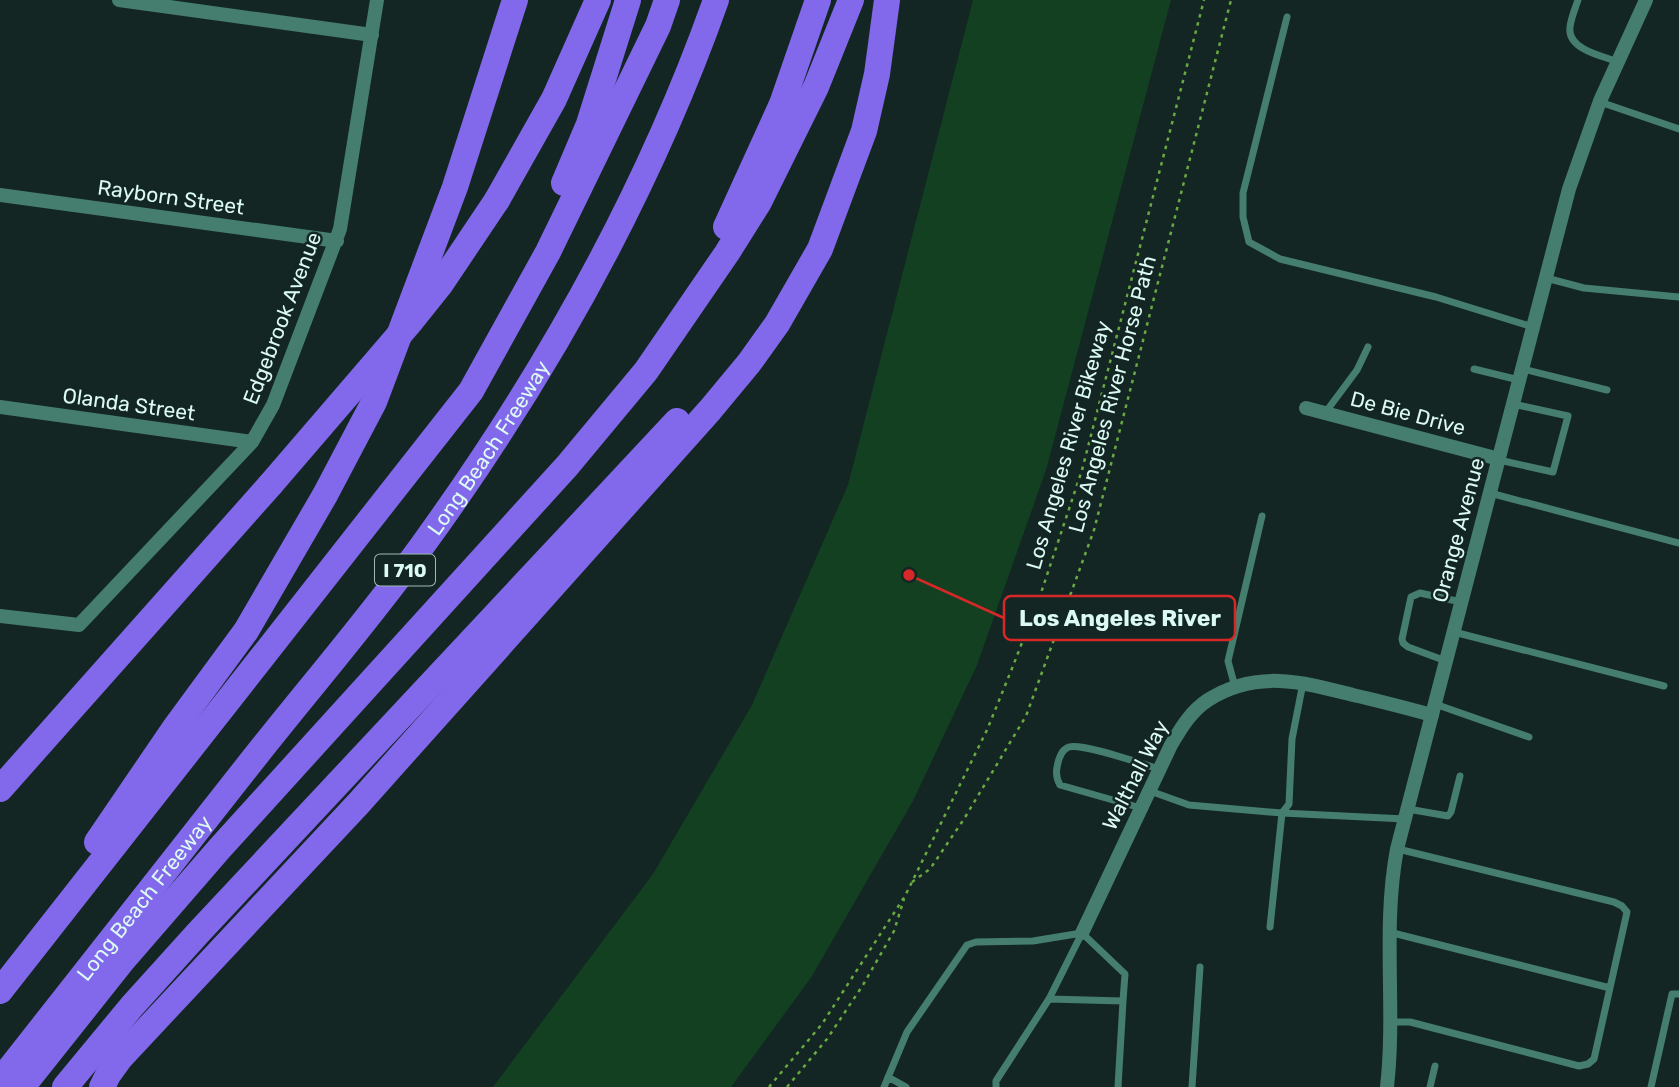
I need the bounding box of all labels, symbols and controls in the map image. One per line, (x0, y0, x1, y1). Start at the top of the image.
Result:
street label: Rayborn Street (96, 174, 246, 220)
street label: Edgebrook Avenue (238, 228, 326, 408)
street label: Los Angeles River Horse Path (1063, 253, 1161, 535)
street label: Los Angeles River Bikeway (1020, 317, 1116, 572)
street label: Long Beach Freeway (422, 355, 554, 540)
street label: Olanda Street (61, 382, 197, 426)
street label: De Bie Drive (1348, 386, 1468, 440)
street label: Orange Avenue (1427, 455, 1489, 605)
road number: I 710 (375, 554, 435, 586)
callout: Los Angeles River (1004, 596, 1235, 640)
text: Los Angeles River (1019, 604, 1221, 632)
street label: Walthall Way (1097, 716, 1174, 834)
street label: Long Beach Freeway (71, 810, 217, 985)

